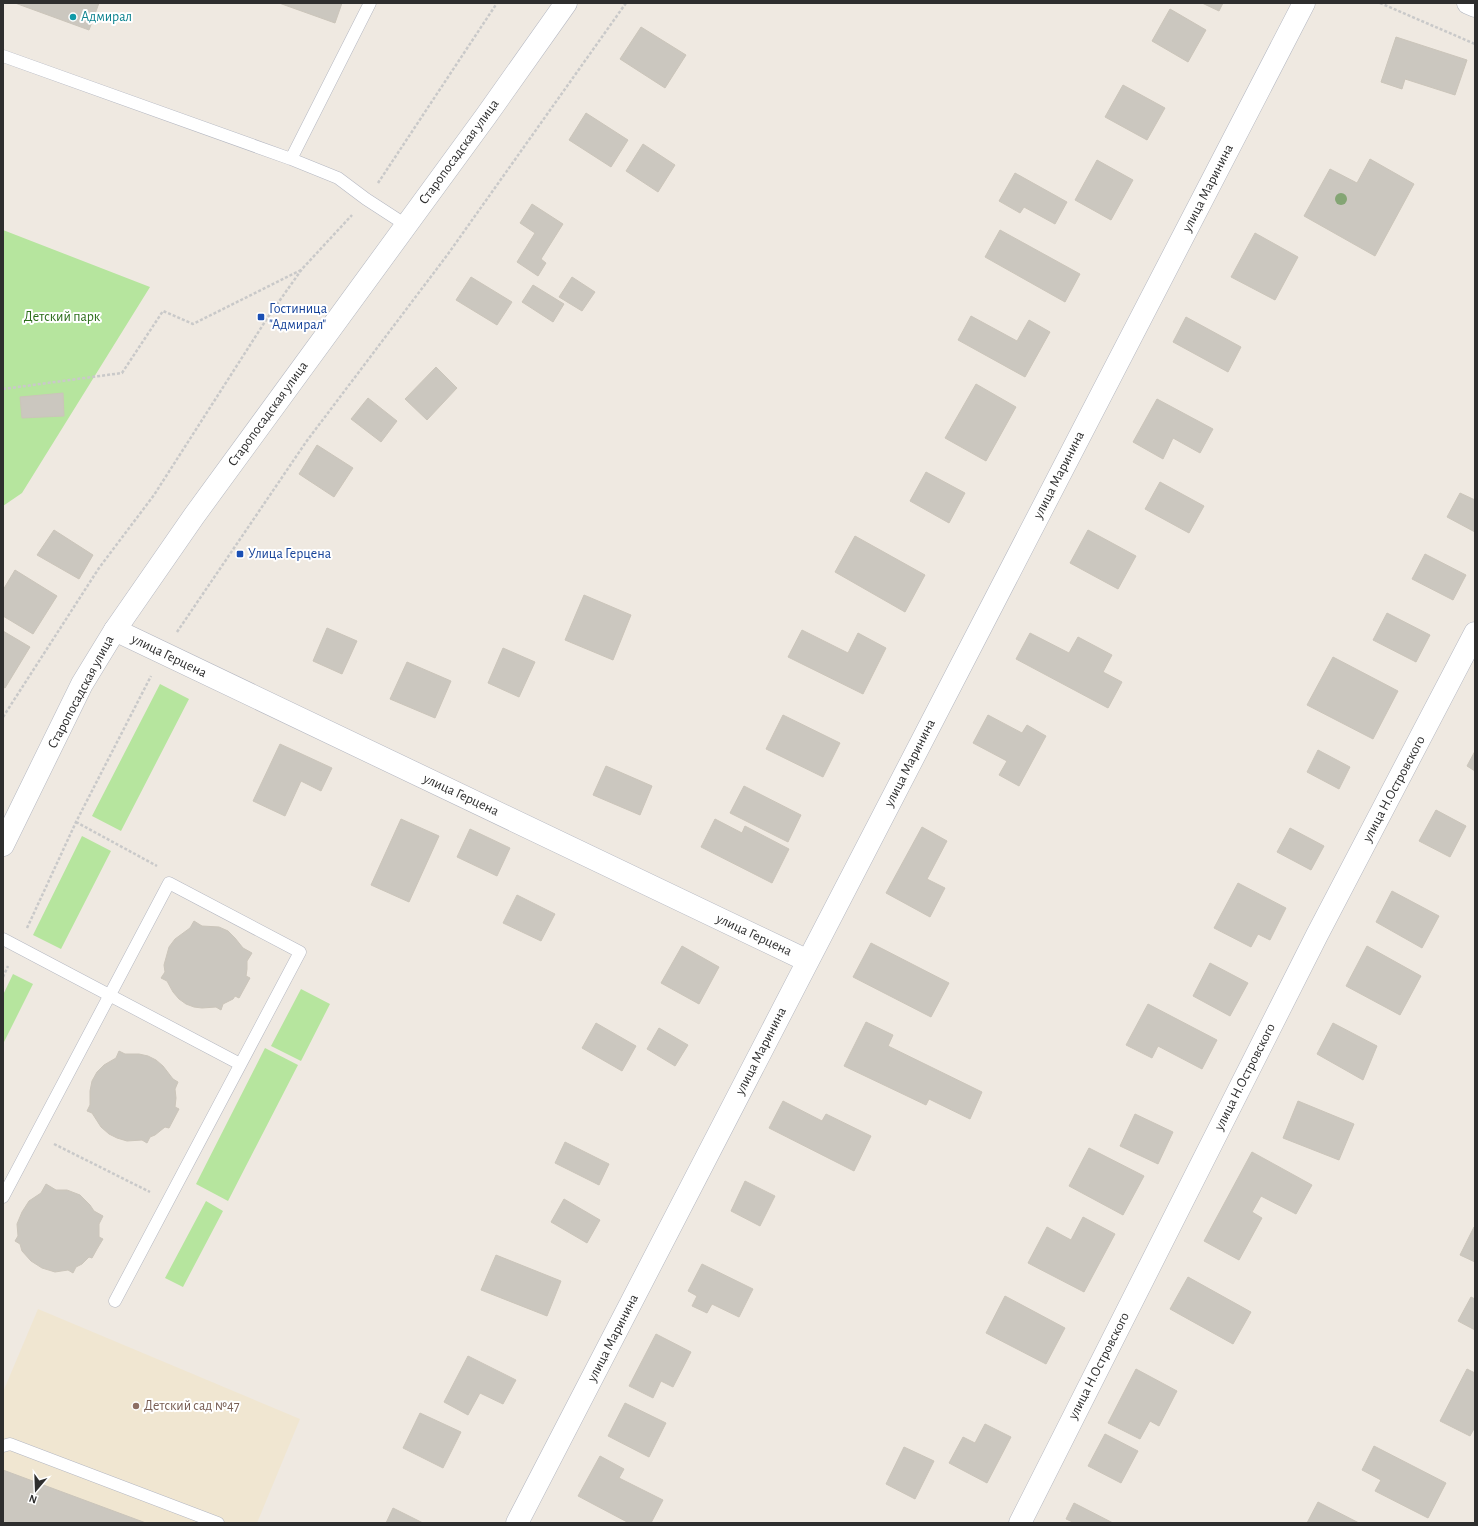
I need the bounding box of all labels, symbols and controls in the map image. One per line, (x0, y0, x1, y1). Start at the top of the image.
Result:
place label: Адмирал (81, 10, 132, 24)
marker: Адмирал (68, 12, 78, 22)
street label: Старопосадская улица (416, 96, 502, 207)
street label: улица Маринина (1179, 141, 1236, 235)
place label: Гостиница "Адмирал" (269, 302, 328, 332)
park label: Детский парк (24, 310, 101, 324)
marker: Гостиница "Адмирал" (256, 312, 266, 322)
street label: Старопосадская улица (225, 358, 311, 469)
street label: улица Маринина (1030, 428, 1087, 522)
place label: Улица Герцена (248, 547, 332, 561)
marker: Улица Герцена (235, 549, 245, 559)
street label: улица Герцена (128, 631, 209, 680)
street label: Старопосадская улица (45, 633, 117, 751)
street label: улица Маринина (881, 716, 938, 810)
street label: улица Н.Островского (1360, 734, 1428, 845)
street label: улица Герцена (420, 771, 501, 819)
street label: улица Герцена (713, 911, 794, 959)
street label: улица Маринина (732, 1004, 789, 1098)
street label: улица Н.Островского (1212, 1021, 1278, 1134)
street label: улица Маринина (584, 1291, 641, 1385)
street label: улица Н.Островского (1066, 1310, 1132, 1423)
place label: Детский сад №47 (144, 1399, 240, 1413)
marker: Детский сад №47 (131, 1401, 141, 1411)
north arrow (16, 1470, 56, 1510)
text: N (27, 1493, 38, 1505)

